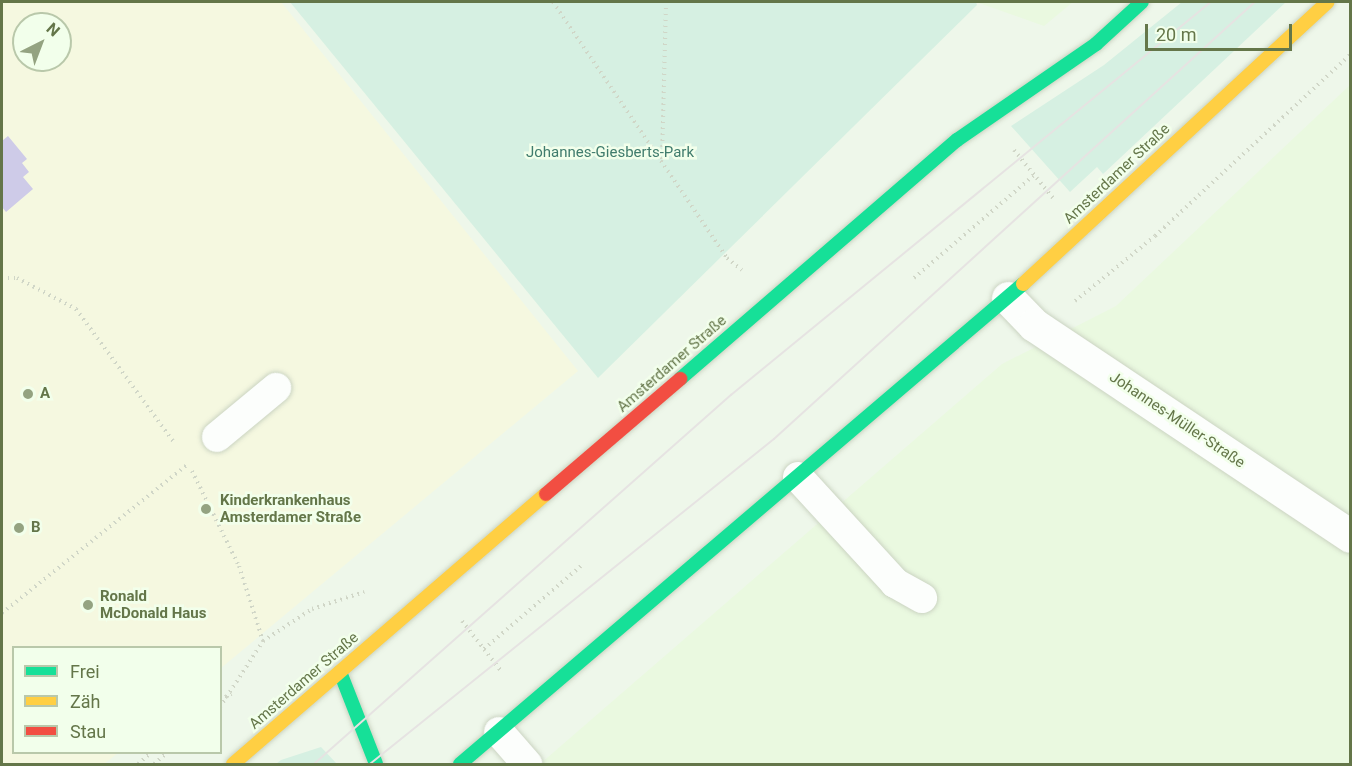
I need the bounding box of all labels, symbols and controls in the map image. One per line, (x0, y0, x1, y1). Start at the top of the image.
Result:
north arrow (12, 12, 72, 72)
scale bar (1148, 12, 1295, 50)
text: N (42, 19, 64, 41)
text: 20 m (1156, 24, 1196, 45)
street label: Amsterdamer Straße (1060, 120, 1174, 228)
park label: Johannes-Giesberts-Park (526, 144, 694, 162)
street label: Amsterdamer Straße (614, 312, 730, 416)
street label: Johannes-Müller-Straße (1106, 368, 1248, 472)
place label: A (40, 385, 50, 403)
marker: A (21, 387, 35, 401)
place label: Kinderkrankenhaus Amsterdamer Straße (220, 491, 361, 526)
marker: Kinderkrankenhaus Amsterdamer Straße (197, 500, 215, 518)
place label: B (31, 519, 41, 537)
marker: B (12, 521, 26, 535)
place label: Ronald McDonald Haus (100, 587, 206, 622)
marker: Ronald McDonald Haus (81, 598, 95, 612)
street label: Amsterdamer Straße (246, 629, 362, 733)
legend (12, 646, 222, 754)
text: Frei (70, 661, 100, 682)
text: Zäh (70, 691, 101, 712)
text: Stau (70, 721, 106, 742)

